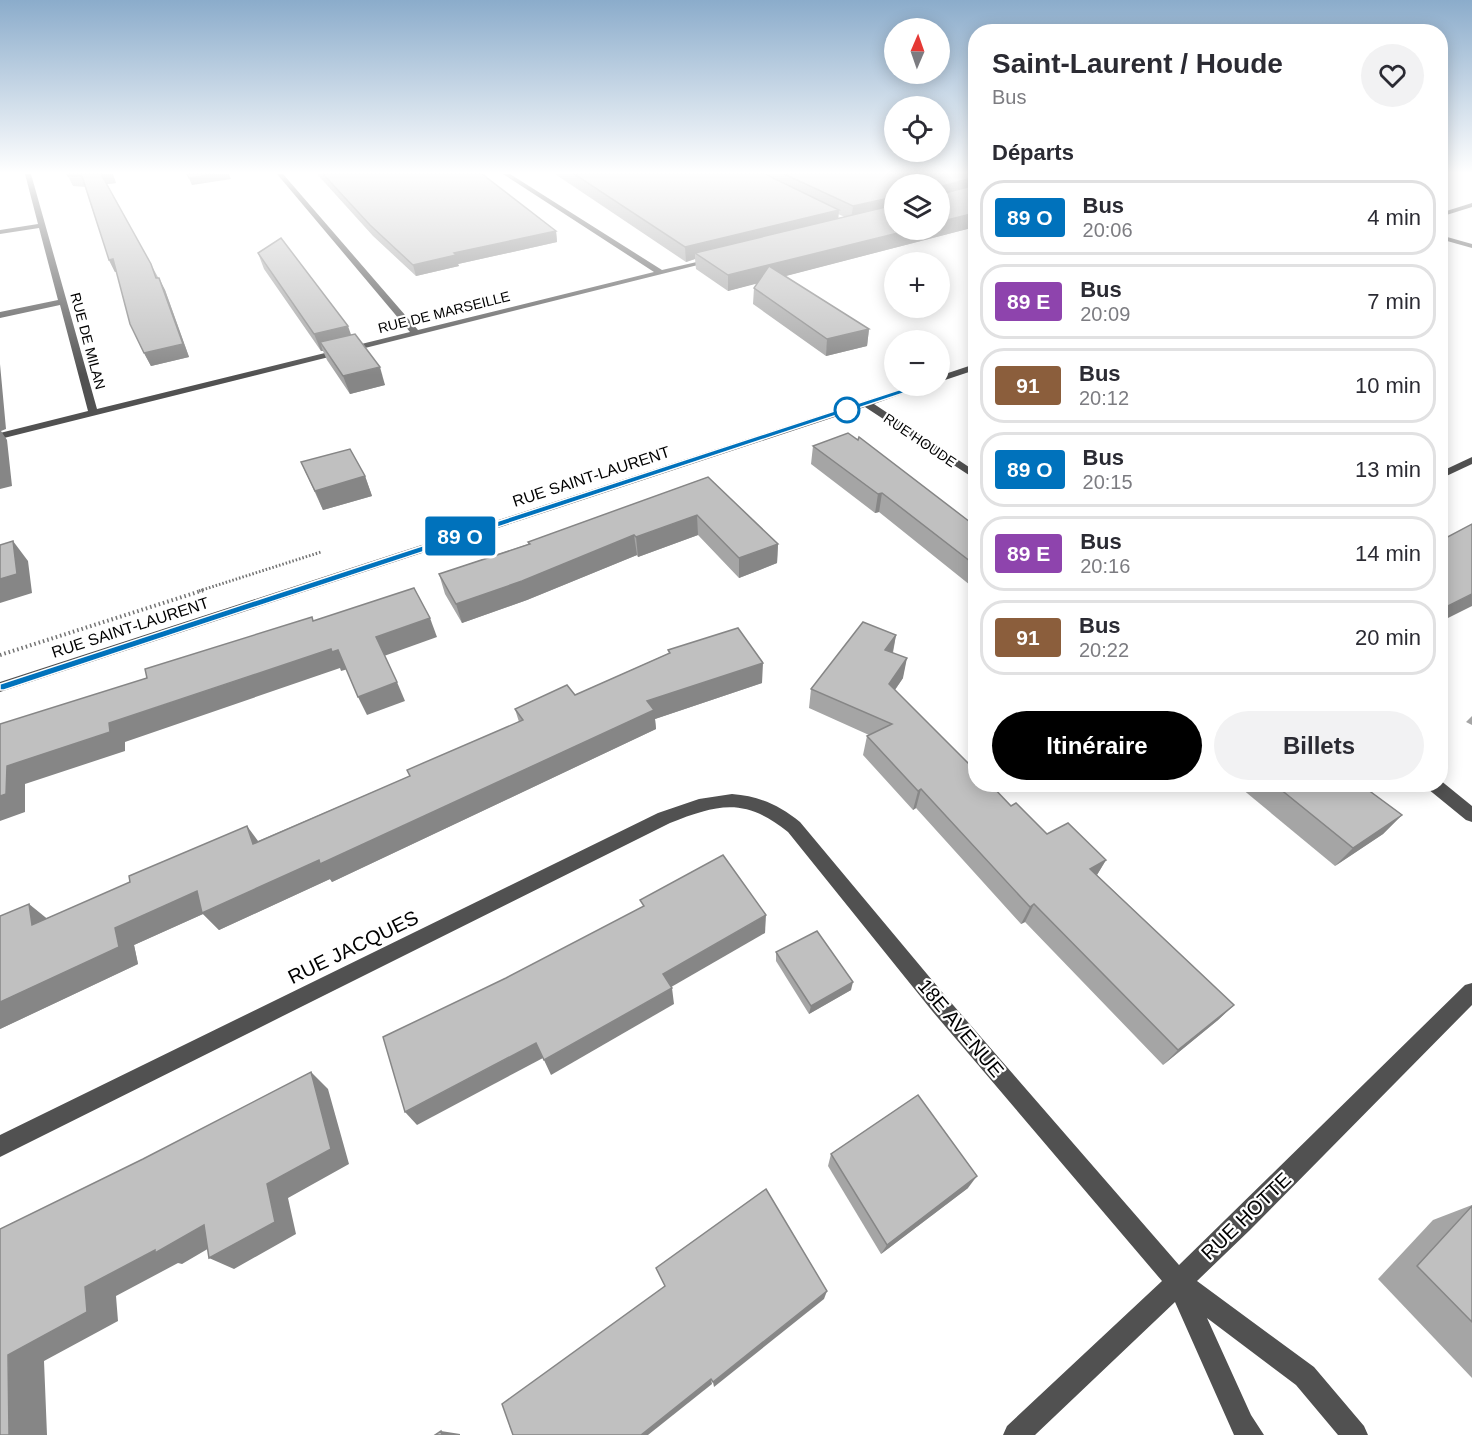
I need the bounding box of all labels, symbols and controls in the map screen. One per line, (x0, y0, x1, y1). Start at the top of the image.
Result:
north arrow (884, 18, 950, 84)
map controls (884, 18, 950, 396)
button: heart (1361, 44, 1424, 107)
text: Saint-Laurent / Houde (992, 48, 1283, 79)
text: Bus (992, 86, 1026, 108)
button: locate (884, 96, 950, 162)
text: Départs (992, 140, 1074, 165)
button: layers (884, 174, 950, 240)
text: Bus (1083, 193, 1124, 218)
text: 4 min (1367, 205, 1421, 230)
text: 89 O (1007, 206, 1053, 229)
text: 20:06 (1083, 219, 1133, 241)
button: + (884, 252, 950, 318)
text: Bus (1080, 277, 1122, 302)
street label: RUE DE MARSEILLE (376, 288, 512, 336)
text: 7 min (1367, 289, 1421, 314)
text: 89 E (1007, 290, 1050, 313)
street label: RUE DE MILAN (67, 291, 109, 391)
text: 20:09 (1080, 303, 1130, 325)
button: − (884, 330, 950, 396)
text: Bus (1079, 361, 1121, 386)
text: 10 min (1355, 373, 1421, 398)
text: 91 (1016, 374, 1040, 397)
text: 20:12 (1079, 387, 1129, 409)
unlabelled marker (834, 397, 860, 423)
street label: RUE HOUDE (881, 410, 959, 470)
street label: RUE SAINT-LAURENT (510, 443, 672, 510)
text: Bus (1083, 445, 1124, 470)
text: 13 min (1355, 457, 1421, 482)
text: 89 O (1007, 458, 1053, 481)
text: 20:15 (1083, 471, 1133, 493)
line badge: 89 O (418, 516, 502, 556)
text: 89 O (437, 525, 483, 548)
text: Bus (1080, 529, 1122, 554)
text: 14 min (1355, 541, 1421, 566)
text: 89 E (1007, 542, 1050, 565)
text: 20:16 (1080, 555, 1130, 577)
street label: RUE SAINT-LAURENT (49, 594, 211, 661)
text: Bus (1079, 613, 1121, 638)
text: 20 min (1355, 625, 1421, 650)
text: 91 (1016, 626, 1040, 649)
text: 20:22 (1079, 639, 1129, 661)
button: Itinéraire (992, 711, 1202, 780)
button: Billets (1214, 711, 1424, 780)
street label: RUE JACQUES (284, 906, 422, 988)
street label: 18E AVENUE (914, 975, 1008, 1081)
street label: RUE HOTTE (1197, 1168, 1295, 1264)

